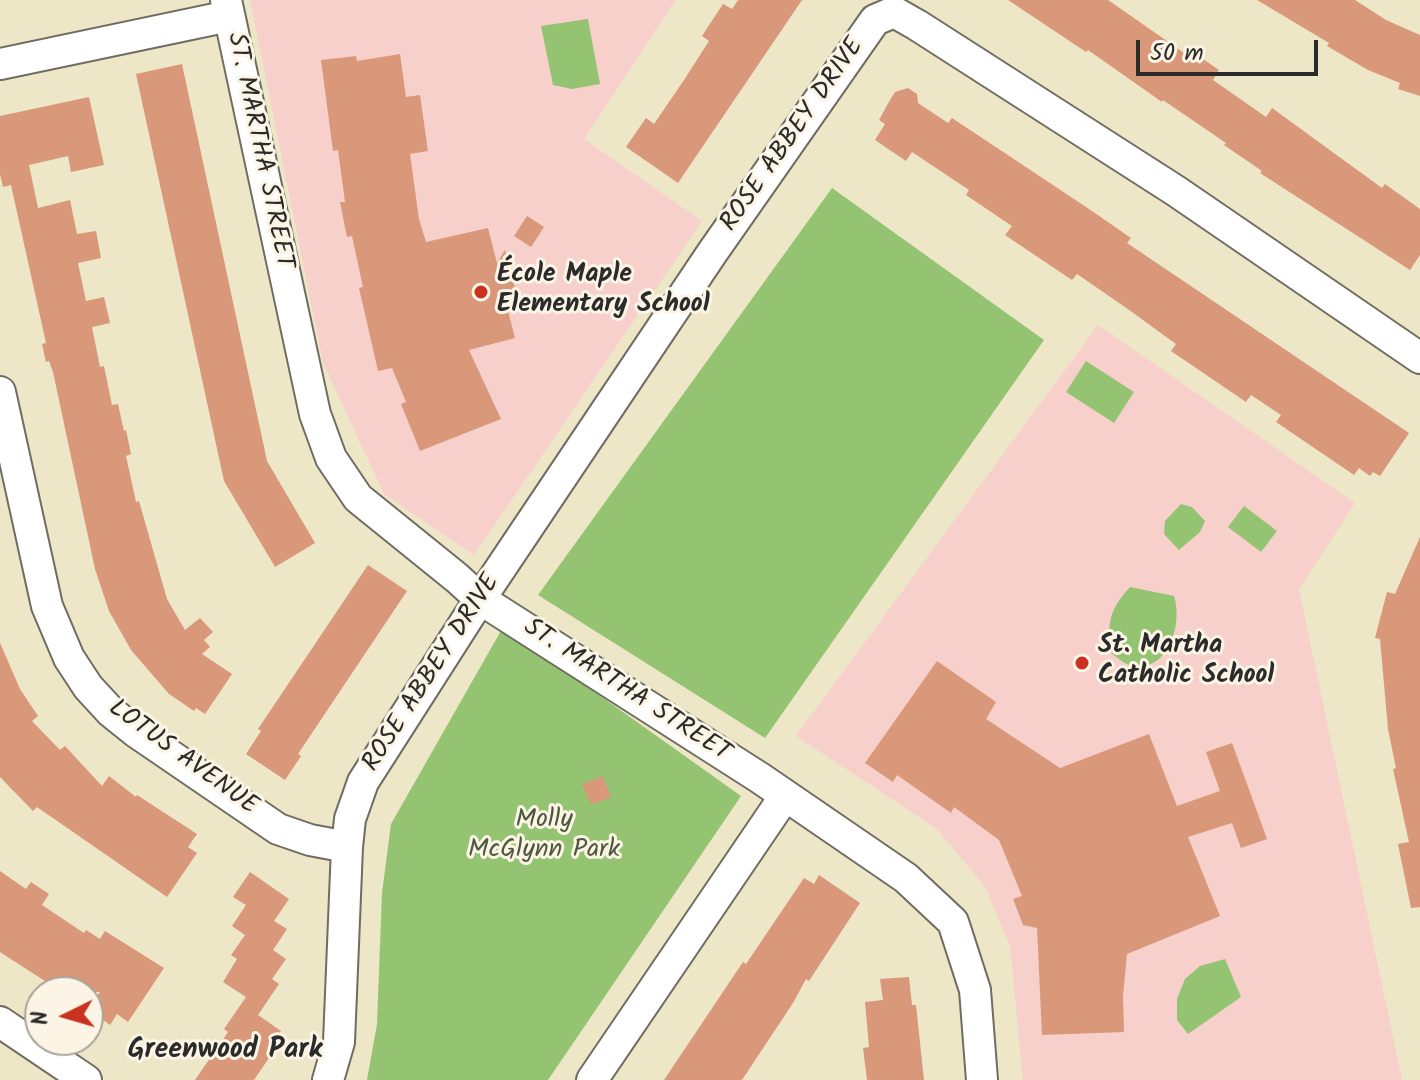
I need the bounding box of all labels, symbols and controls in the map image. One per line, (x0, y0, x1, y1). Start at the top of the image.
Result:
scale bar (1140, 24, 1322, 74)
street label: ST. MARTHA STREET (218, 30, 298, 272)
street label: ROSE ABBEY DRIVE (716, 33, 872, 239)
text: 50 m (1150, 34, 1204, 73)
place label: École Maple Elementary School (497, 261, 710, 322)
marker: École Maple Elementary School (472, 283, 490, 301)
street label: ROSE ABBEY DRIVE (358, 569, 508, 779)
street label: ST. MARTHA STREET (517, 613, 735, 771)
place label: St. Martha Catholic School (1098, 632, 1274, 694)
marker: St. Martha Catholic School (1073, 654, 1091, 672)
street label: LOTUS AVENUE (101, 694, 263, 824)
park label: Molly McGlynn Park (468, 806, 620, 868)
north arrow (24, 976, 104, 1056)
text: N (24, 1010, 60, 1026)
district label: Greenwood Park (128, 1035, 322, 1069)

